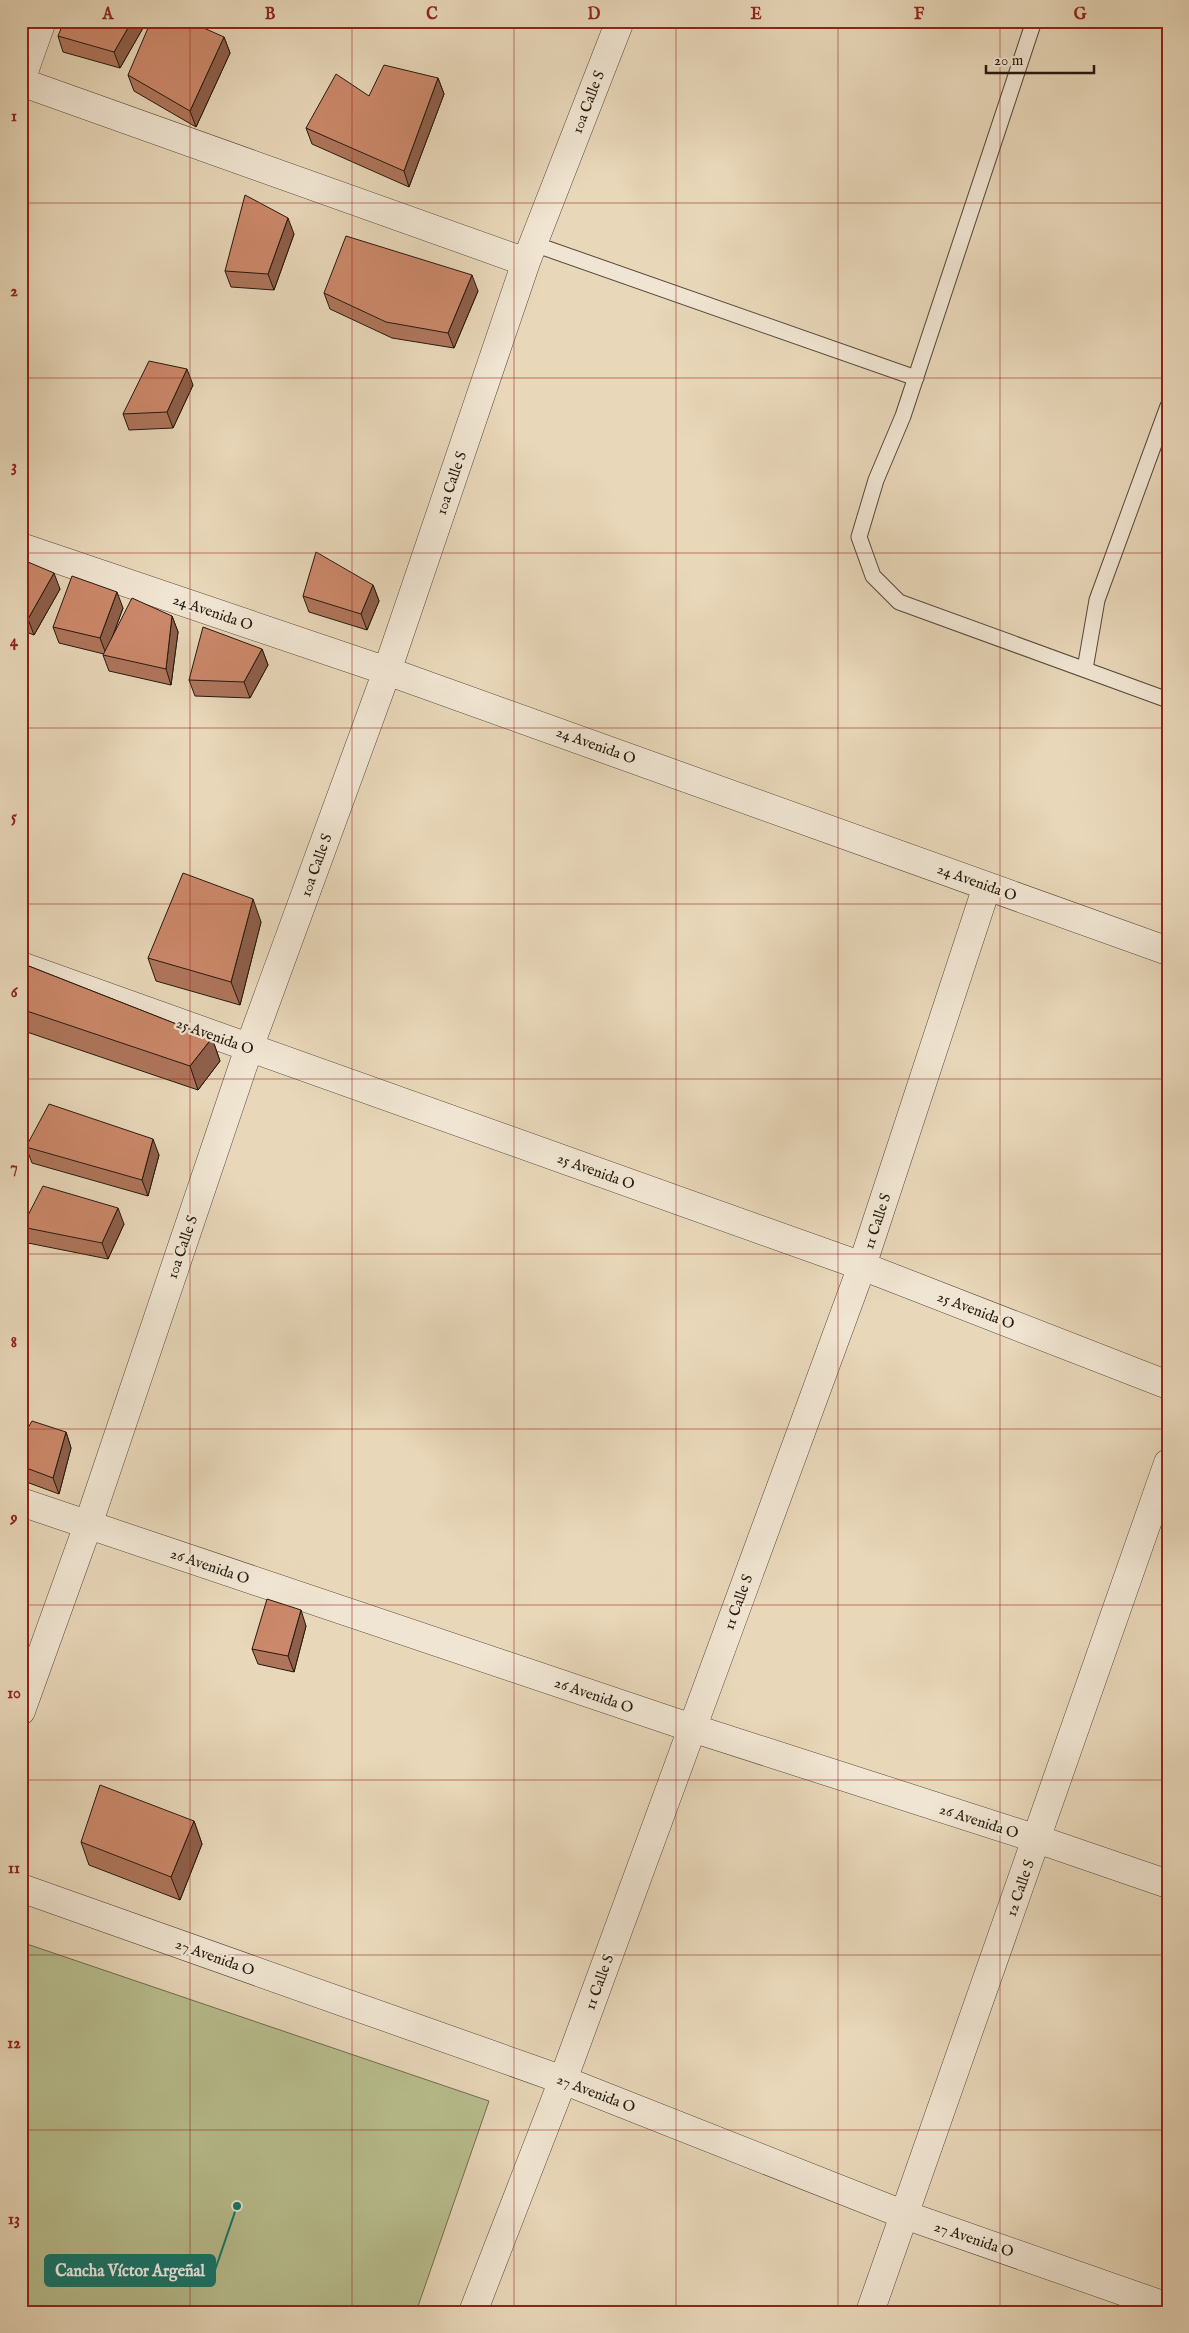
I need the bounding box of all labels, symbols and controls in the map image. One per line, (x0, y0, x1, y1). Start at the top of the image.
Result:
text: A (102, 5, 115, 25)
text: B (265, 5, 276, 25)
text: C (426, 5, 438, 25)
text: D (588, 5, 601, 25)
text: E (750, 5, 762, 25)
text: F (914, 5, 925, 25)
text: G (1074, 5, 1087, 25)
scale bar (986, 42, 1094, 74)
text: 20 m (994, 51, 1024, 70)
street label: 10a Calle S (568, 68, 609, 136)
text: 1 (11, 107, 17, 127)
text: 2 (10, 282, 18, 302)
street label: 10a Calle S (432, 449, 471, 517)
text: 3 (11, 457, 17, 477)
street label: 24 Avenida O (170, 590, 255, 635)
text: 4 (10, 632, 19, 652)
street label: 24 Avenida O (554, 722, 638, 769)
text: 5 (11, 808, 17, 828)
street label: 10a Calle S (296, 831, 337, 899)
street label: 24 Avenida O (935, 859, 1019, 906)
text: 6 (11, 983, 19, 1003)
street label: 25 Avenida O (173, 1014, 256, 1059)
street label: 25 Avenida O (554, 1149, 637, 1194)
text: 7 (10, 1158, 18, 1178)
street label: 11 Calle S (860, 1191, 895, 1252)
street label: 10a Calle S (163, 1213, 202, 1281)
street label: 25 Avenida O (935, 1287, 1017, 1334)
text: 8 (11, 1333, 17, 1353)
text: 9 (10, 1509, 18, 1529)
street label: 26 Avenida O (168, 1544, 252, 1589)
street label: 11 Calle S (720, 1572, 757, 1633)
street label: 26 Avenida O (552, 1673, 636, 1718)
text: 10 (7, 1684, 21, 1704)
street label: 26 Avenida O (937, 1800, 1021, 1843)
street label: 12 Calle S (1002, 1857, 1039, 1919)
text: 11 (8, 1859, 20, 1879)
street label: 27 Avenida O (173, 1934, 257, 1981)
street label: 11 Calle S (581, 1952, 618, 2013)
text: 12 (7, 2034, 21, 2054)
street label: 27 Avenida O (554, 2070, 638, 2117)
text: 13 (8, 2210, 20, 2230)
street label: 27 Avenida O (932, 2217, 1016, 2262)
callout: Cancha Víctor Argeñal (45, 2255, 215, 2286)
text: Cancha Víctor Argeñal (55, 2262, 205, 2282)

